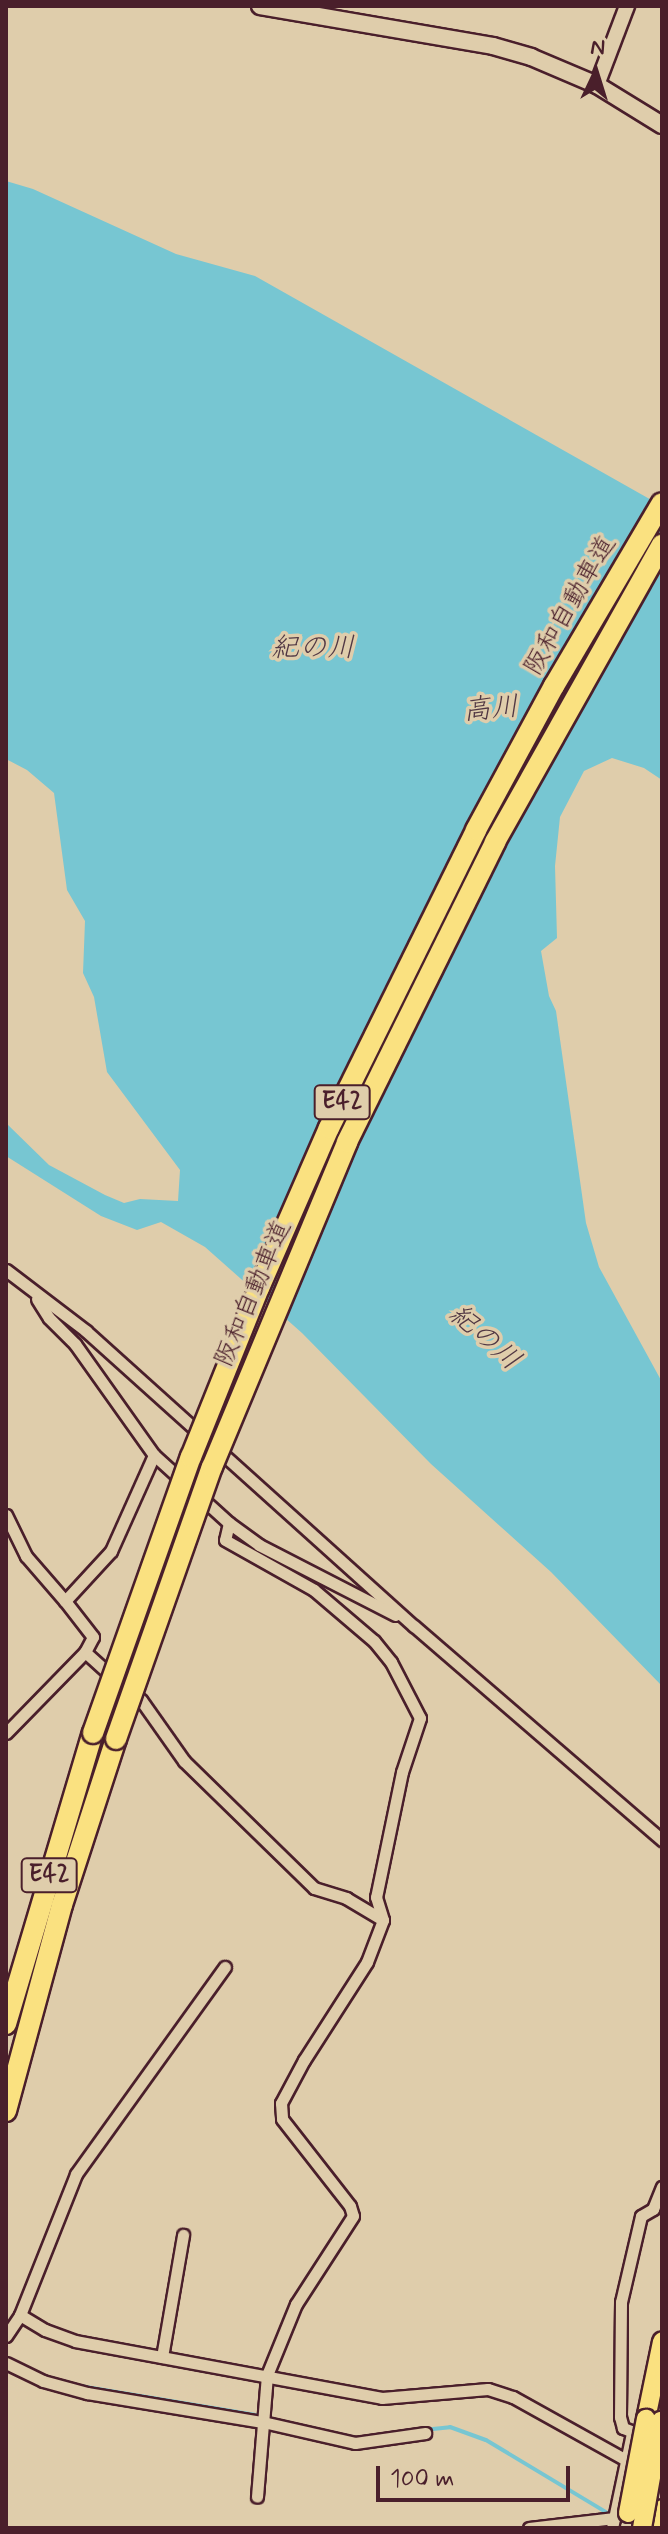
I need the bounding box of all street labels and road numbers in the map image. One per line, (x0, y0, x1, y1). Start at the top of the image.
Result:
street label: 阪和自動車道 (518, 531, 624, 681)
road number: E42 (312, 1082, 372, 1122)
street label: 阪和自動車道 (209, 1216, 299, 1372)
road number: E42 (19, 1855, 79, 1895)

